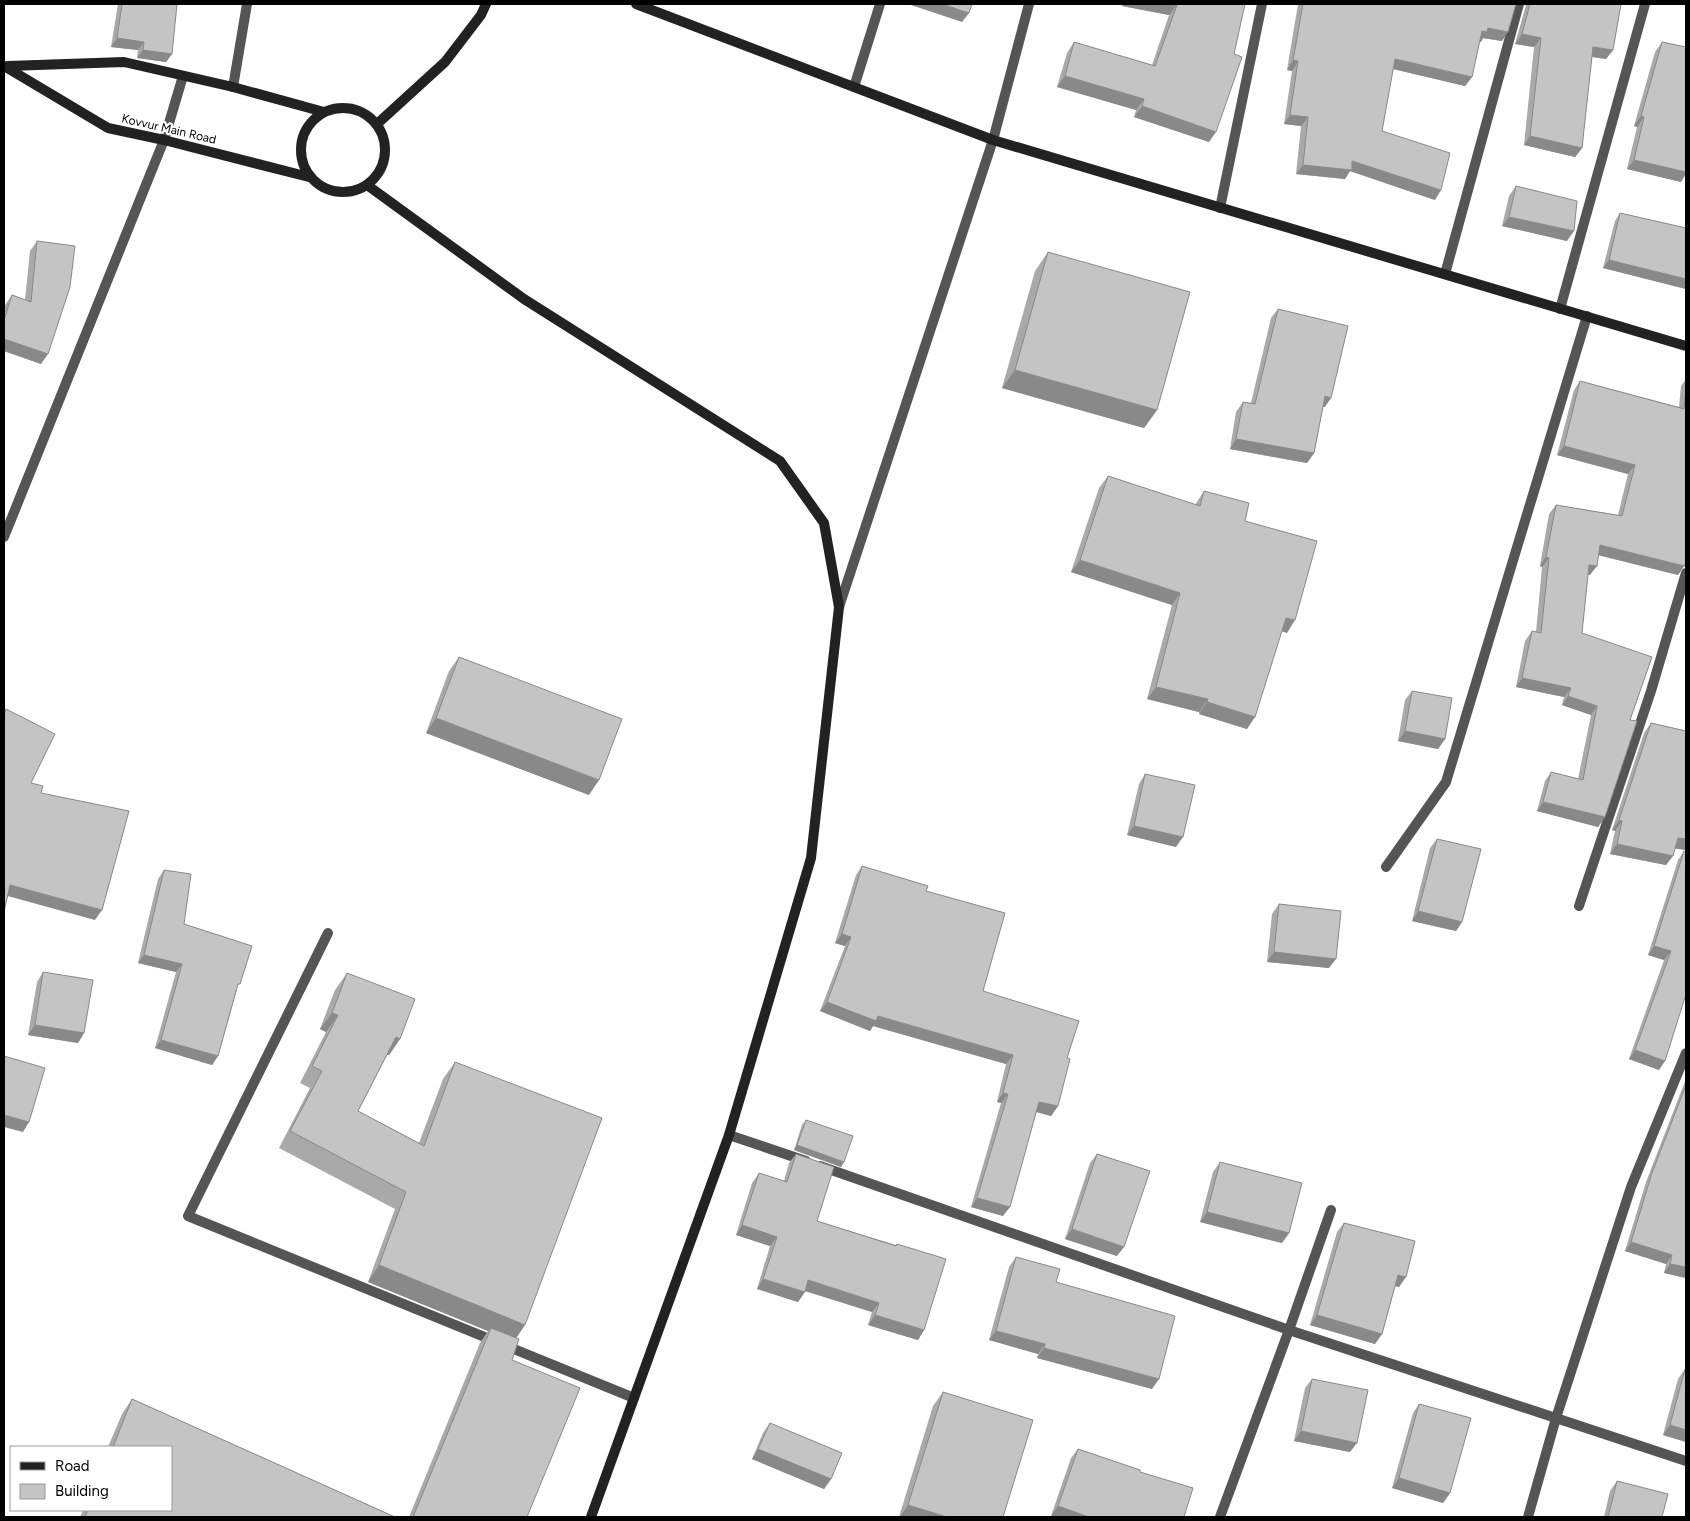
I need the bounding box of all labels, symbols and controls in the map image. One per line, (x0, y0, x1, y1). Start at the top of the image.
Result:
street label: Kovvur Main Road (120, 111, 218, 147)
legend (10, 1446, 172, 1511)
text: Road (55, 1457, 90, 1475)
text: Building (55, 1482, 109, 1500)

